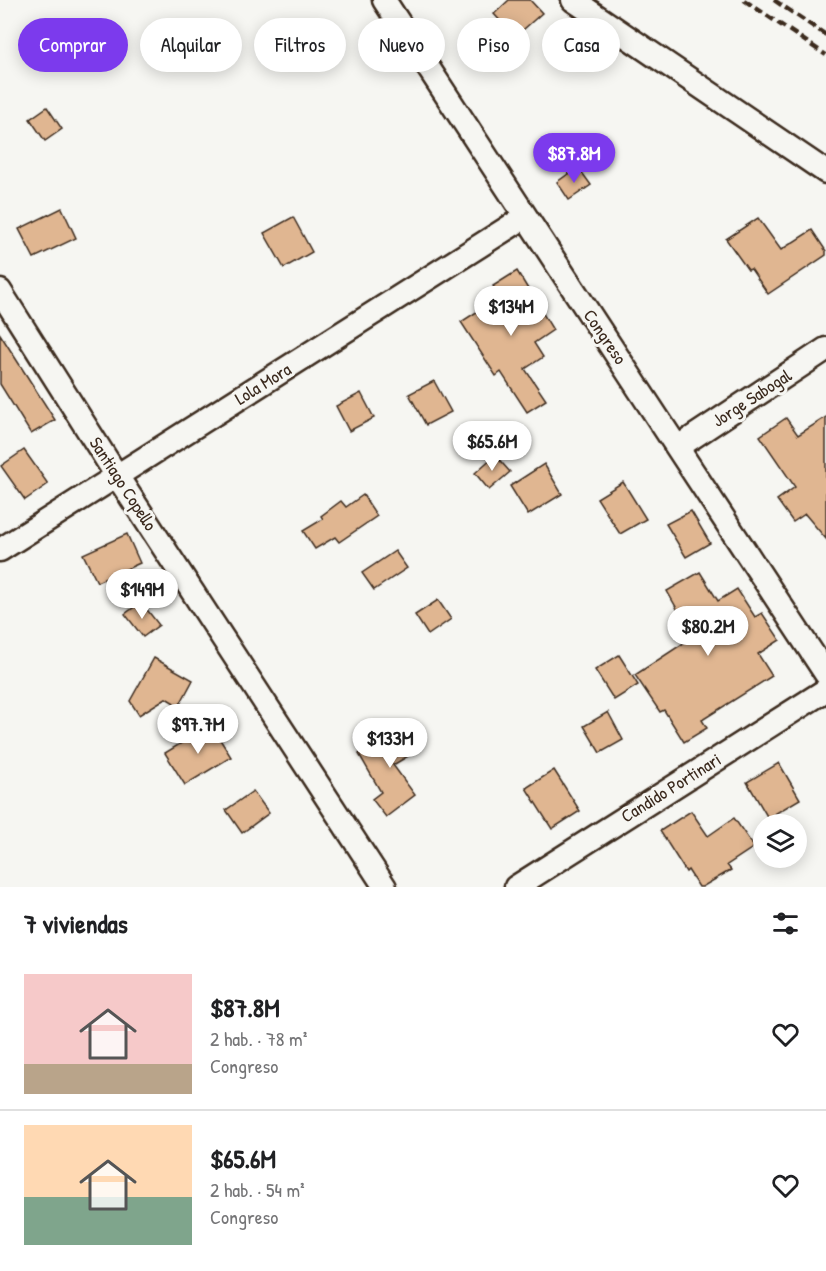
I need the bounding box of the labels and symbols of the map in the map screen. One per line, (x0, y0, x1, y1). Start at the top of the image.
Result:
pin: $87.8M (525, 133, 623, 184)
pin: $134M (469, 286, 553, 337)
street label: Congreso (578, 304, 633, 369)
street label: Lola Mora (230, 357, 296, 411)
street label: Jorge Sabogal (707, 362, 796, 433)
pin: $65.6M (443, 421, 541, 472)
street label: Santiago Copello (84, 432, 163, 535)
pin: $149M (100, 569, 184, 620)
pin: $80.2M (659, 606, 757, 657)
pin: $97.7M (149, 704, 247, 755)
pin: $133M (348, 718, 432, 769)
street label: Candido Portinari (616, 747, 726, 828)

